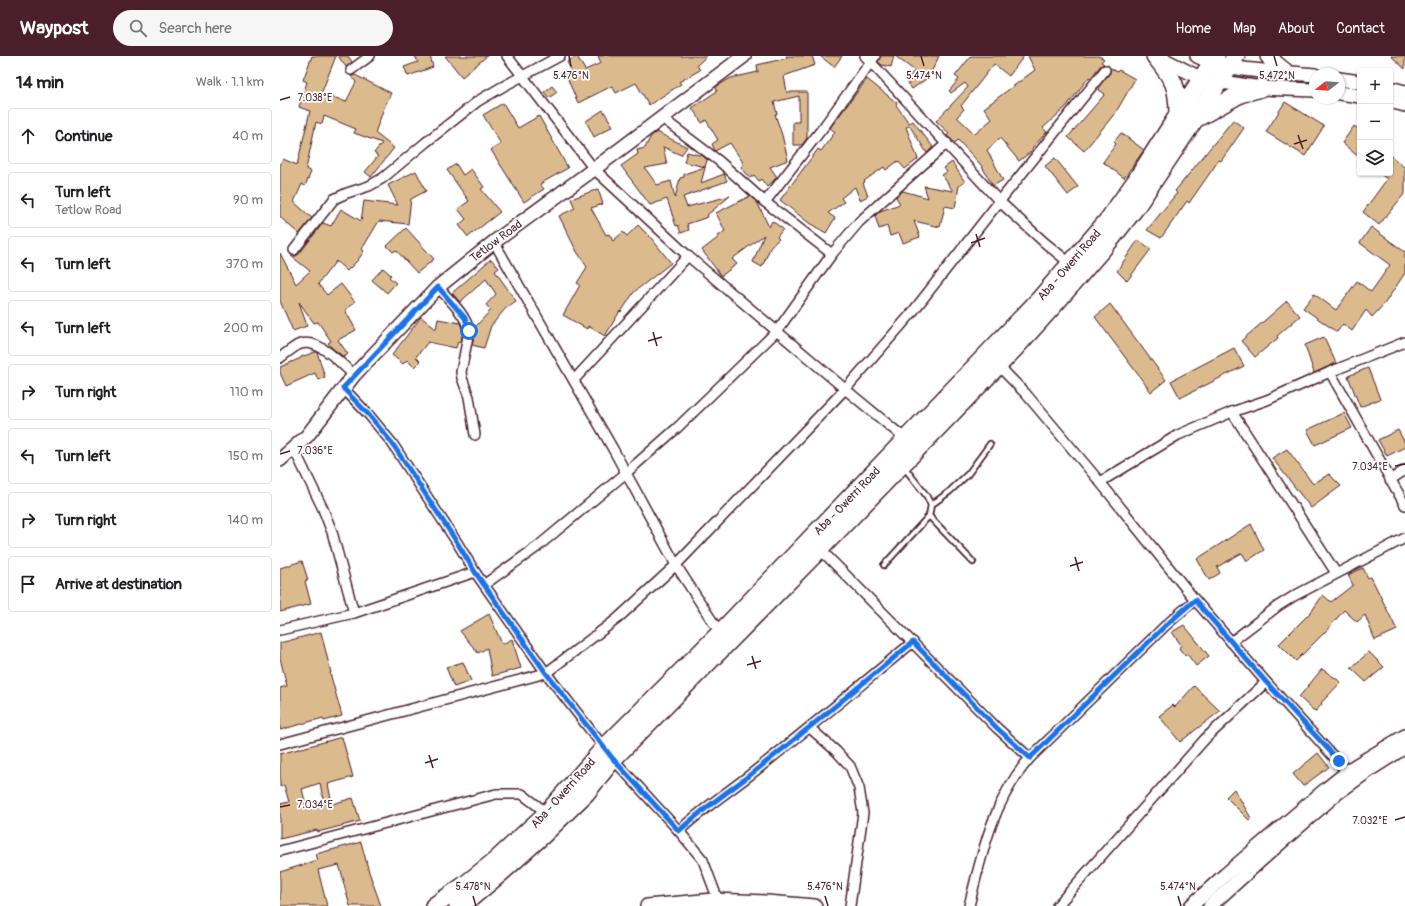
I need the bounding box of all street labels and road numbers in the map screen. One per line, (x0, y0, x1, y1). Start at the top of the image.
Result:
street label: Tetlow Road (467, 217, 525, 266)
street label: Aba - Owerri Road (1034, 227, 1104, 304)
street label: Aba - Owerri Road (811, 464, 884, 539)
street label: Aba - Owerri Road (528, 755, 599, 832)

